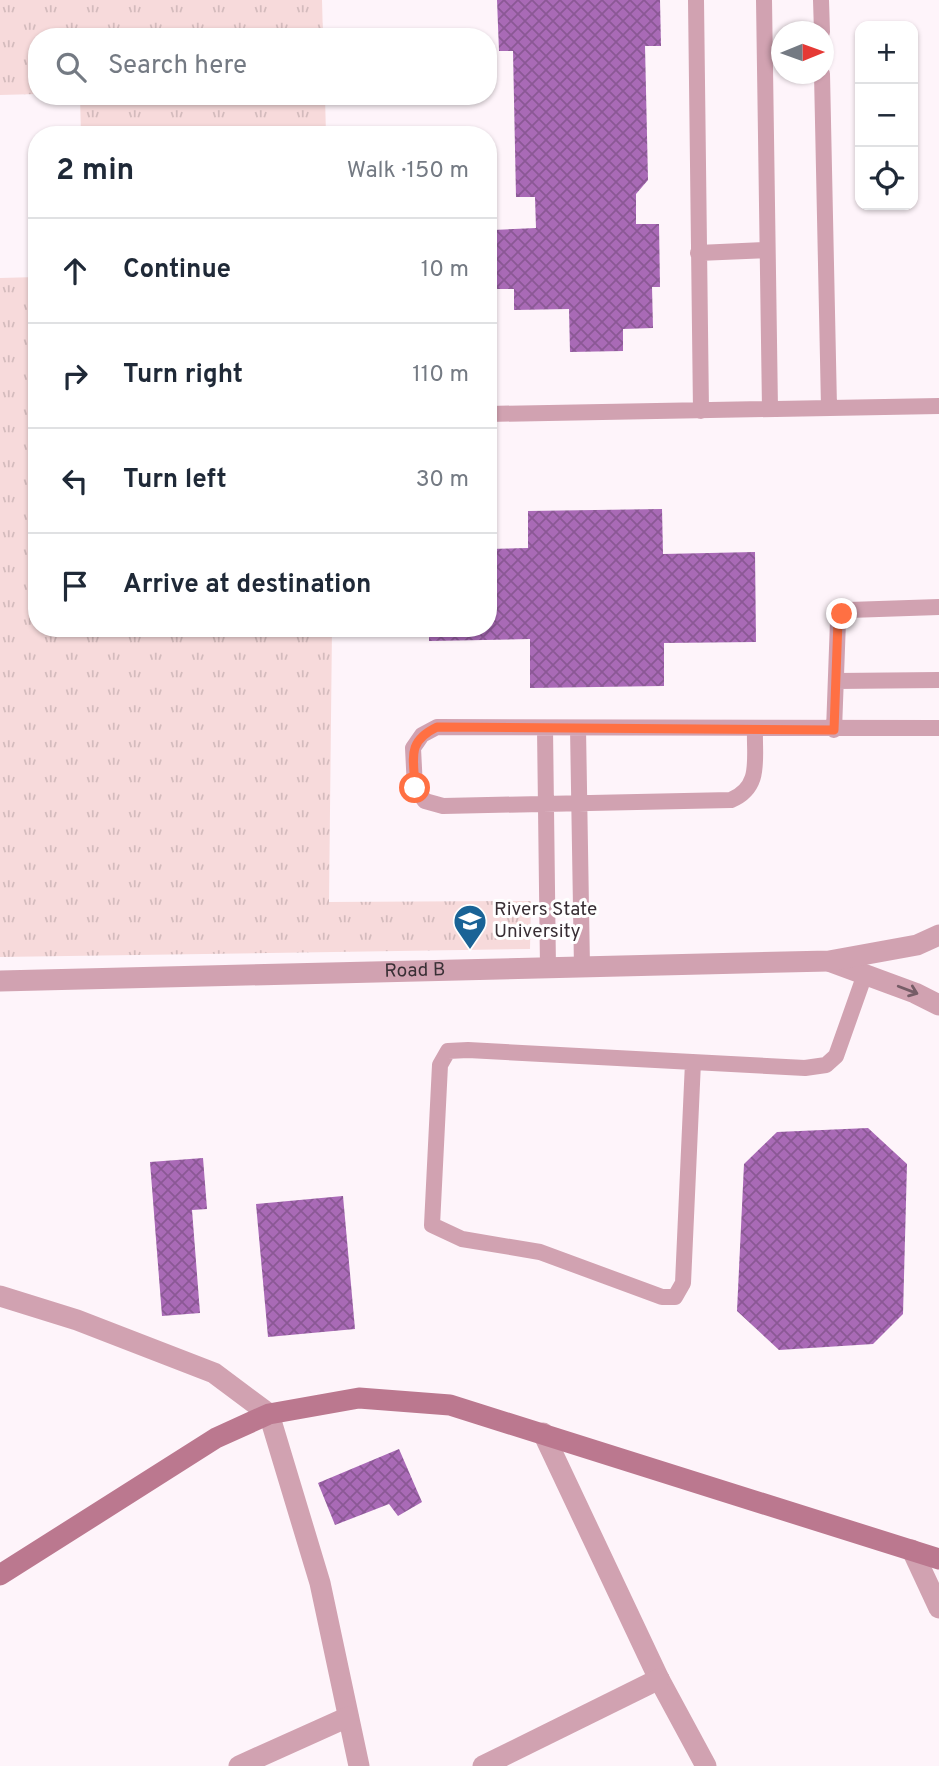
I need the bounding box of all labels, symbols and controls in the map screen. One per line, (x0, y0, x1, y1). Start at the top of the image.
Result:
north arrow (771, 21, 834, 84)
map controls (855, 21, 918, 210)
button: + (855, 21, 918, 84)
search box (28, 28, 497, 105)
icon: search (52, 48, 90, 86)
text: Search here (108, 50, 247, 83)
button: − (855, 84, 918, 147)
button: locate (855, 147, 918, 210)
text: 2 min (56, 153, 134, 190)
text: Walk · 150 m (347, 157, 469, 186)
icon: ahead (56, 252, 94, 290)
text: Continue (123, 254, 231, 287)
text: 10 m (421, 256, 469, 285)
icon: right (56, 357, 94, 395)
text: Turn right (123, 359, 243, 392)
text: 110 m (412, 361, 469, 390)
icon: left (56, 462, 94, 500)
text: Turn left (123, 464, 227, 497)
text: 30 m (416, 466, 469, 495)
icon: arrive (56, 567, 94, 605)
text: Arrive at destination (123, 569, 371, 602)
route end (826, 598, 857, 629)
route start (399, 772, 430, 803)
place label: Rivers State University (494, 898, 597, 944)
school or university icon: Rivers State University (451, 902, 489, 951)
street label: Road B (384, 958, 446, 984)
one-way arrow (896, 985, 918, 998)

